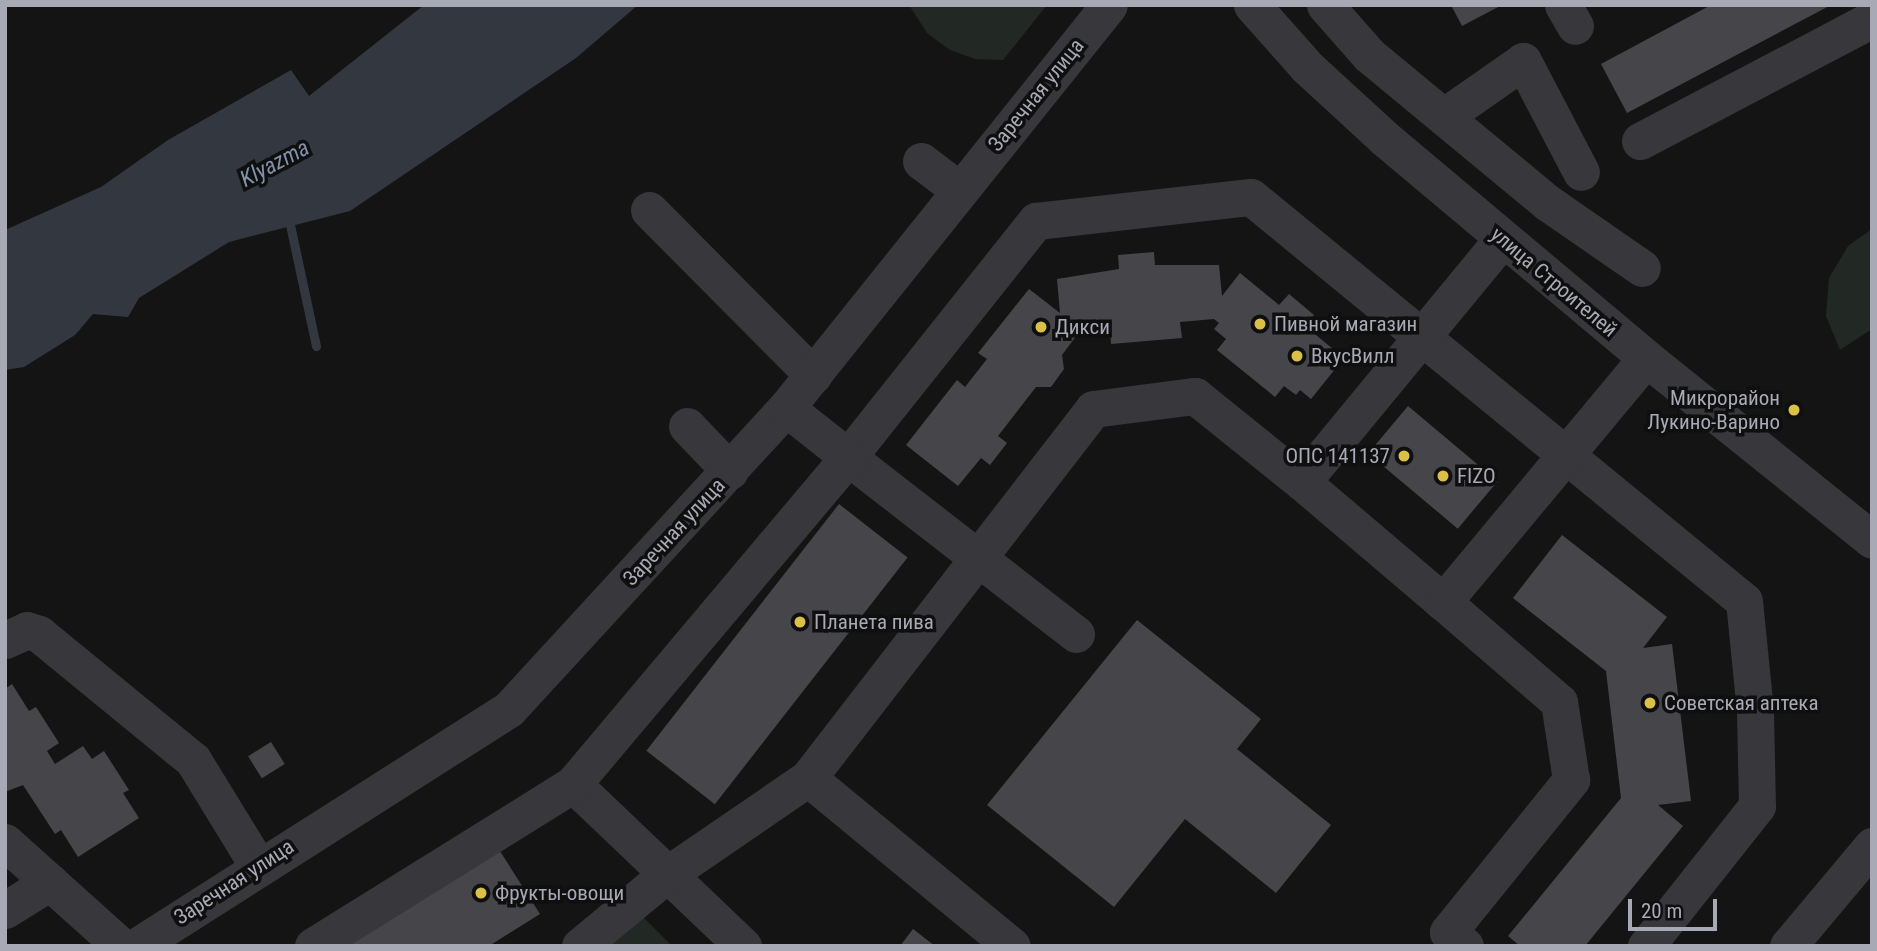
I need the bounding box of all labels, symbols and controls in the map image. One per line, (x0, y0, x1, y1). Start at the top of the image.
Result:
street label: Заречная улица (983, 34, 1089, 156)
water label: Klyazma (236, 134, 314, 194)
street label: улица Строителей (1486, 222, 1622, 342)
place label: Пивной магазин (1274, 311, 1417, 337)
place label: Дикси (1055, 314, 1110, 340)
marker: Пивной магазин (1252, 316, 1268, 332)
marker: Дикси (1033, 319, 1049, 335)
place label: ВкусВилл (1311, 343, 1394, 369)
marker: ВкусВилл (1289, 348, 1305, 364)
place label: Микрорайон Лукино-Варино (1647, 385, 1780, 435)
marker: Микрорайон Лукино-Варино (1786, 402, 1802, 418)
place label: ОПС 141137 (1285, 443, 1390, 469)
marker: ОПС 141137 (1396, 448, 1412, 464)
place label: FIZO (1457, 463, 1496, 489)
marker: FIZO (1435, 468, 1451, 484)
street label: Заречная улица (618, 473, 730, 591)
place label: Планета пива (814, 609, 934, 635)
marker: Планета пива (792, 614, 808, 630)
place label: Советская аптека (1664, 690, 1819, 716)
marker: Советская аптека (1642, 695, 1658, 711)
street label: Заречная улица (169, 834, 299, 930)
place label: Фрукты-овощи (495, 880, 624, 906)
scale bar (1632, 884, 1721, 928)
marker: Фрукты-овощи (473, 885, 489, 901)
text: 20 m (1641, 899, 1682, 923)

